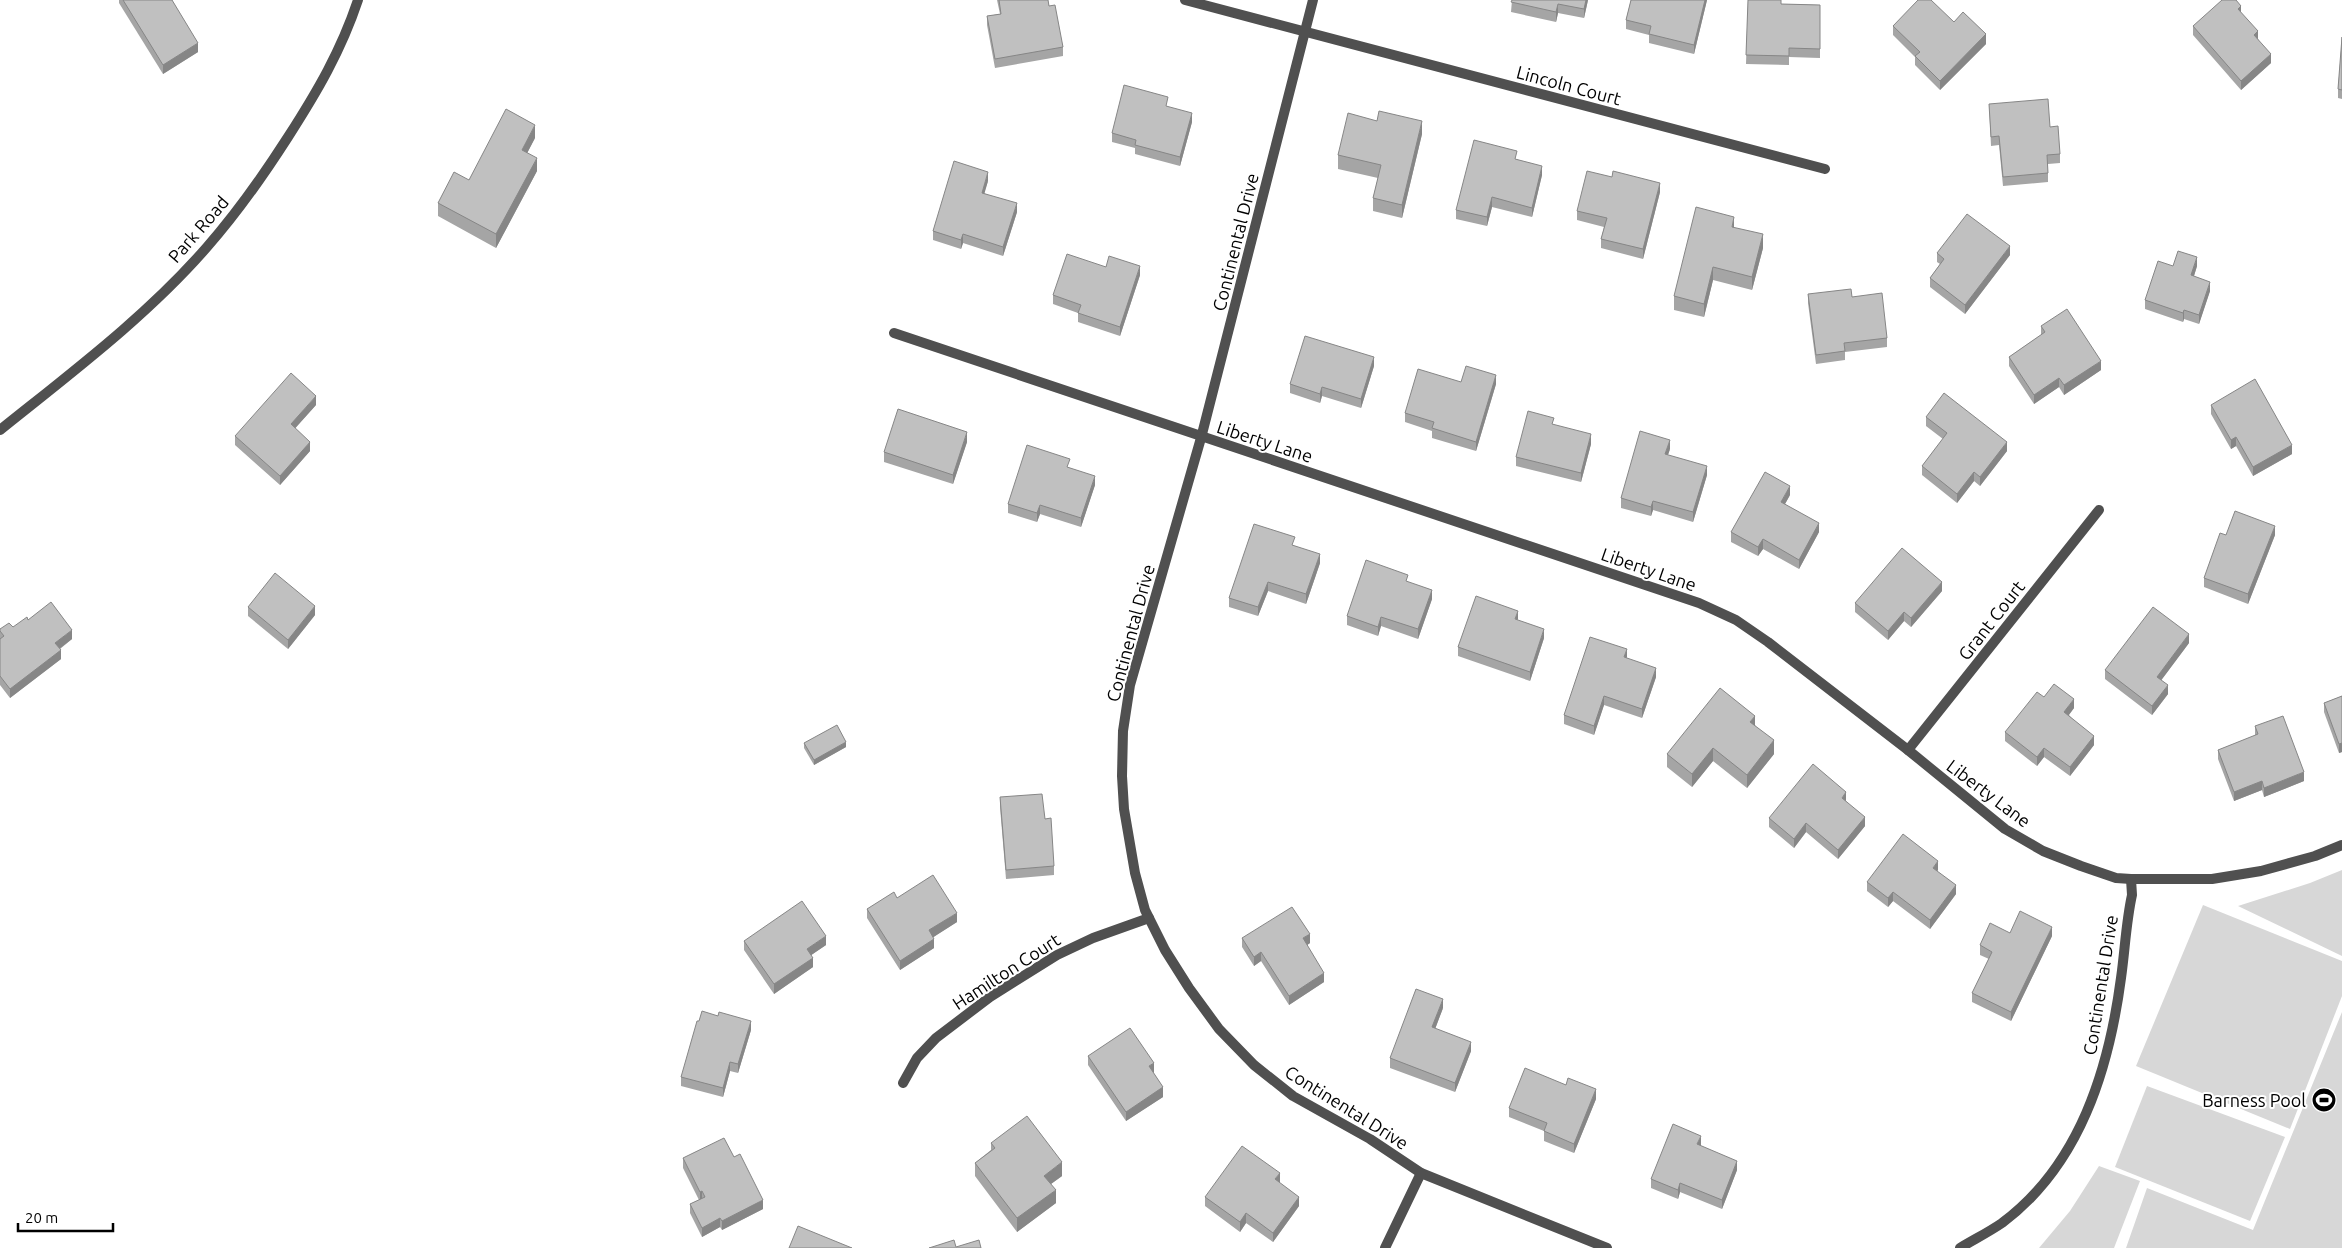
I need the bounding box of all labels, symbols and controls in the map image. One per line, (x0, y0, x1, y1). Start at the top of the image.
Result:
street label: Lincoln Court (1514, 61, 1624, 109)
street label: Continental Drive (1208, 171, 1262, 313)
street label: Park Road (164, 192, 232, 266)
street label: Liberty Lane (1215, 416, 1315, 466)
street label: Liberty Lane (1599, 543, 1699, 595)
street label: Continental Drive (1102, 562, 1158, 704)
street label: Grant Court (1954, 576, 2028, 664)
street label: Liberty Lane (1943, 755, 2035, 831)
street label: Continental Drive (2079, 914, 2121, 1056)
street label: Hamilton Court (949, 929, 1063, 1013)
street label: Continental Drive (1282, 1061, 1412, 1153)
sports icon: Barness Pool (2311, 1087, 2337, 1113)
place label: Barness Pool (2202, 1090, 2306, 1110)
scale bar (18, 1200, 112, 1232)
text: 20 m (25, 1209, 58, 1226)

